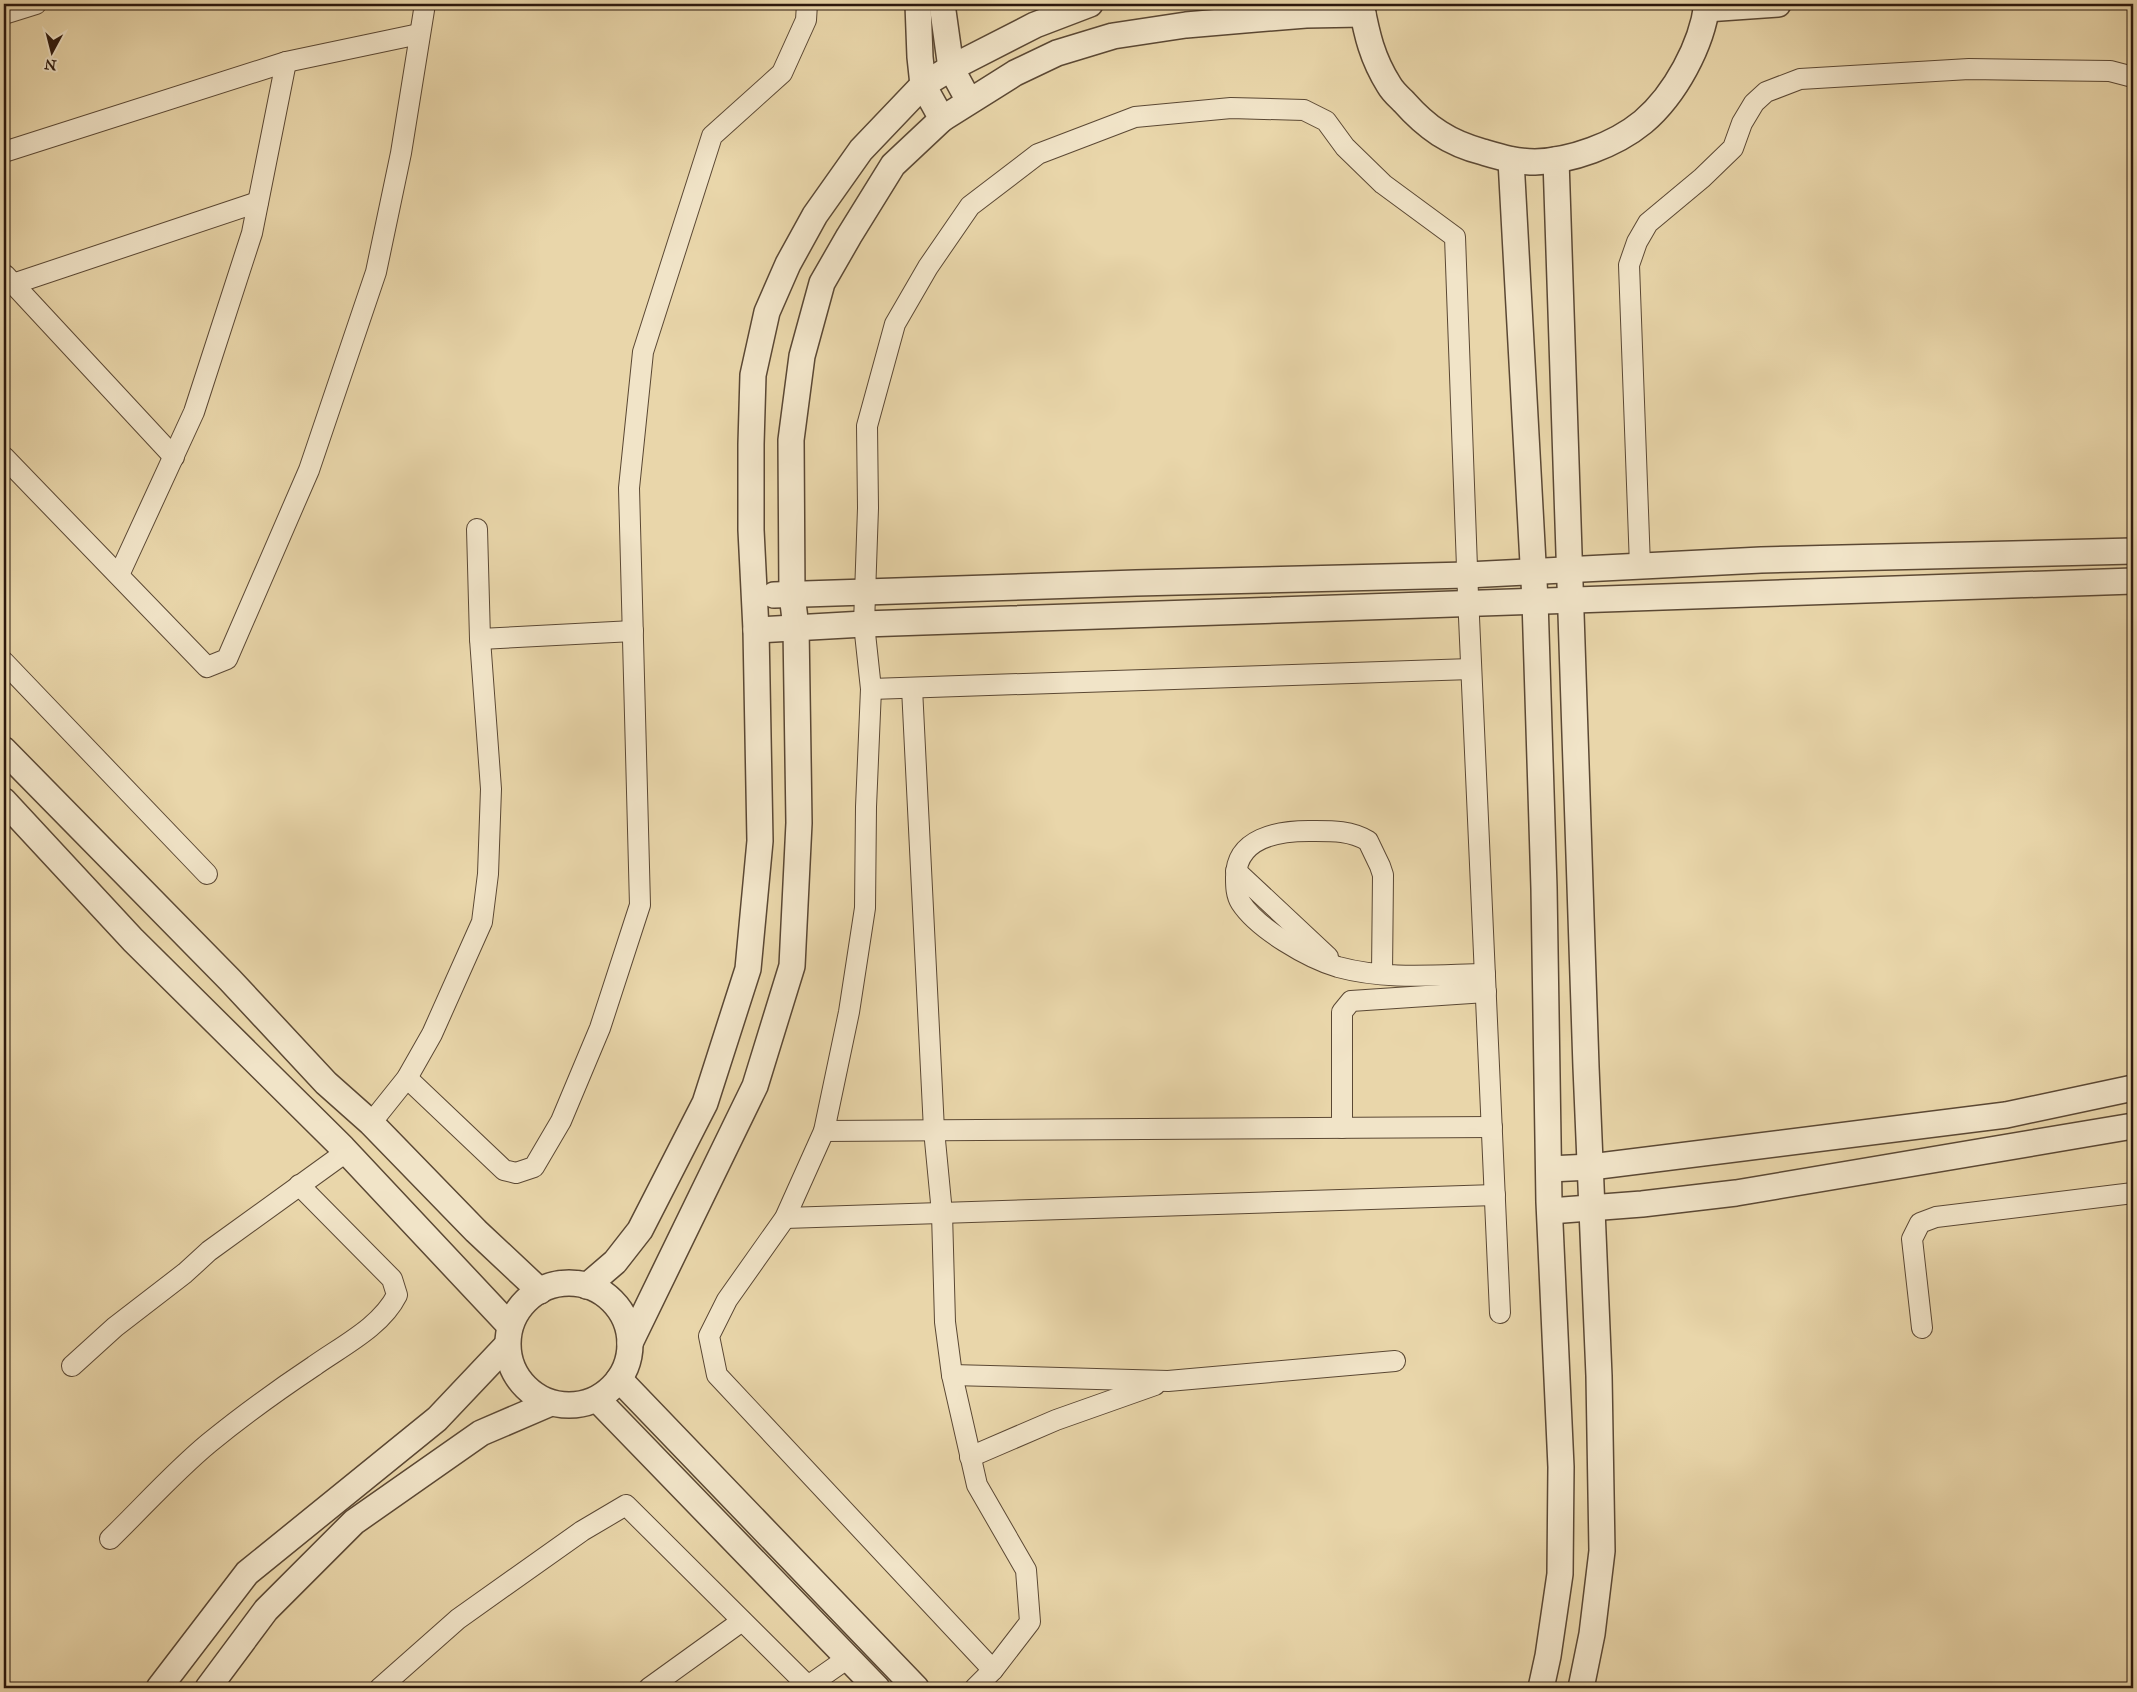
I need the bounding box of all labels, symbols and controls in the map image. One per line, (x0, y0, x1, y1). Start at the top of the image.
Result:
north arrow (28, 28, 78, 78)
text: N (43, 55, 57, 74)

